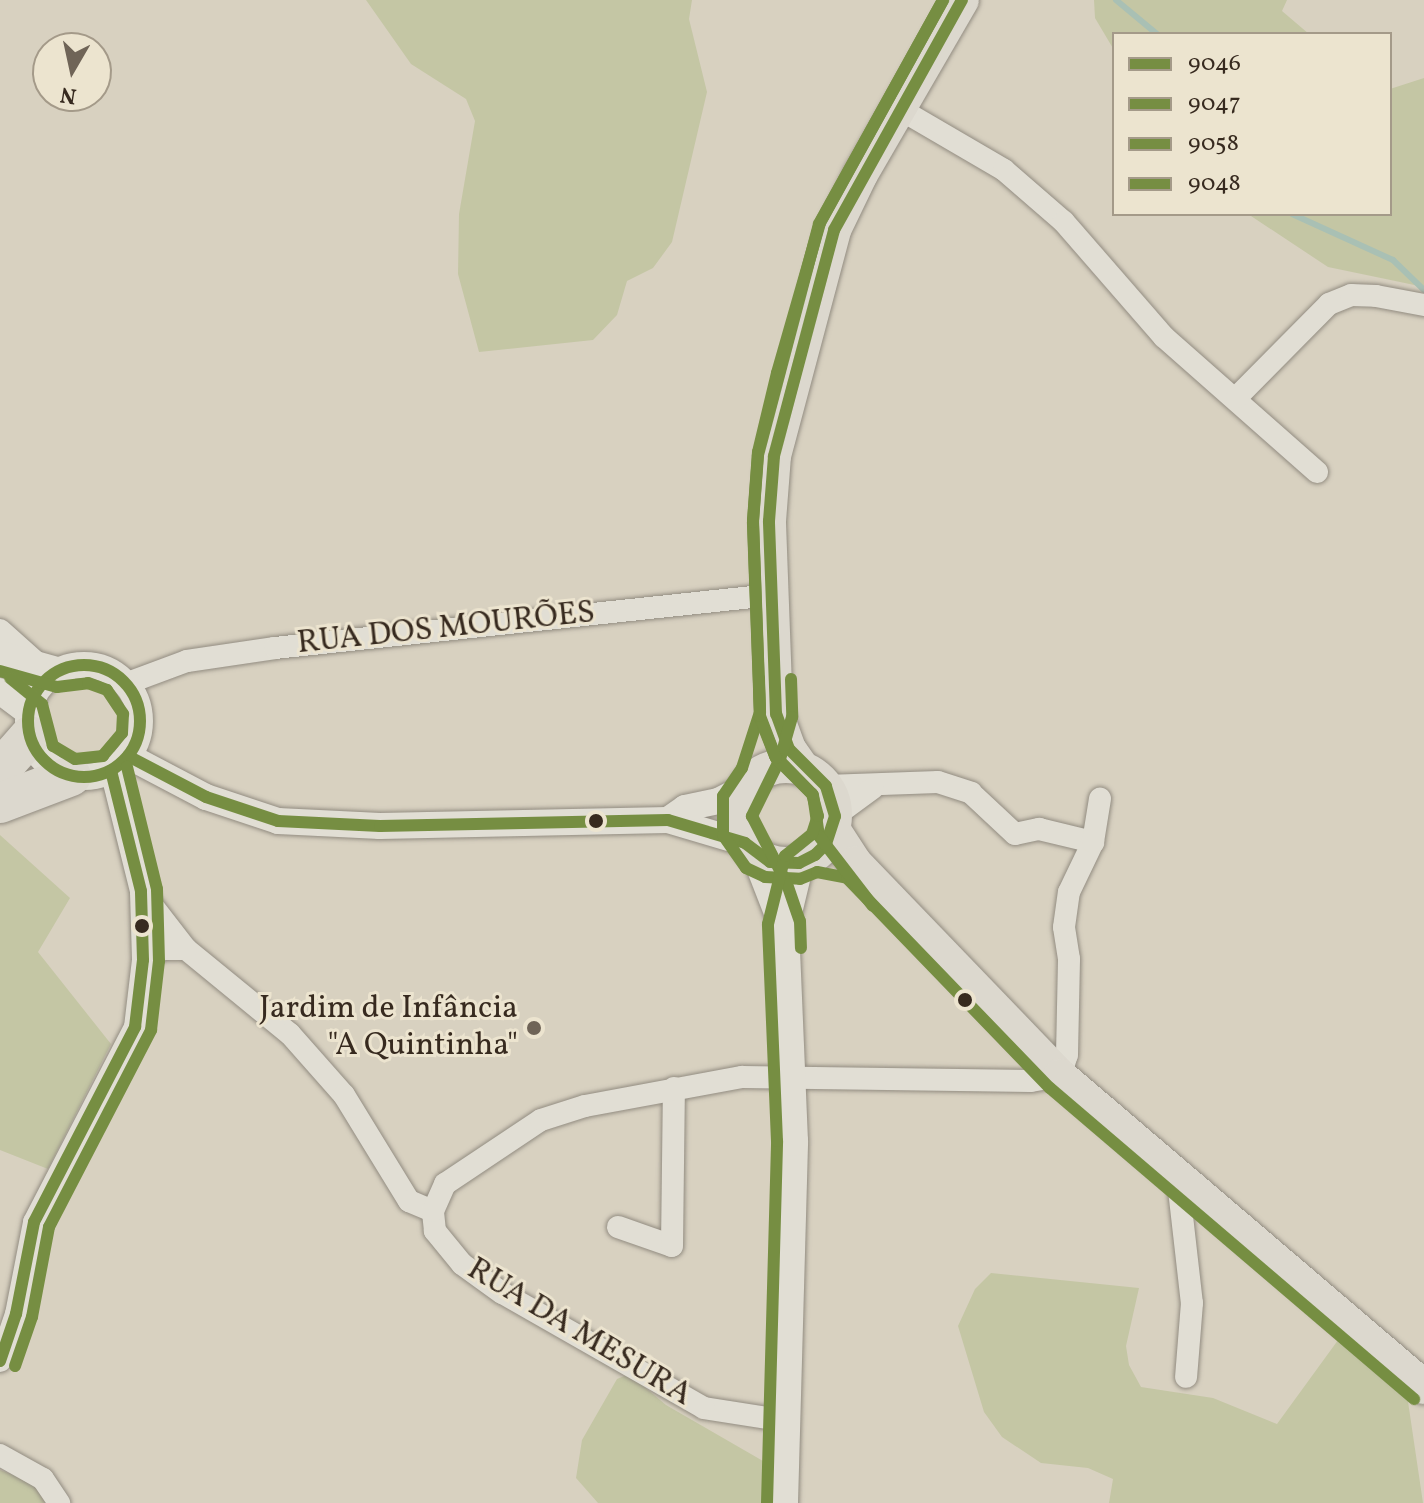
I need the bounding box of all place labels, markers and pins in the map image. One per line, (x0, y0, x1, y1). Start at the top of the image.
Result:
unlabelled marker (588, 813, 604, 829)
unlabelled marker (134, 918, 150, 934)
place label: Jardim de Infância "A Quintinha" (259, 991, 518, 1066)
unlabelled marker (957, 992, 973, 1008)
marker: Jardim de Infância "A Quintinha" (525, 1019, 543, 1037)

